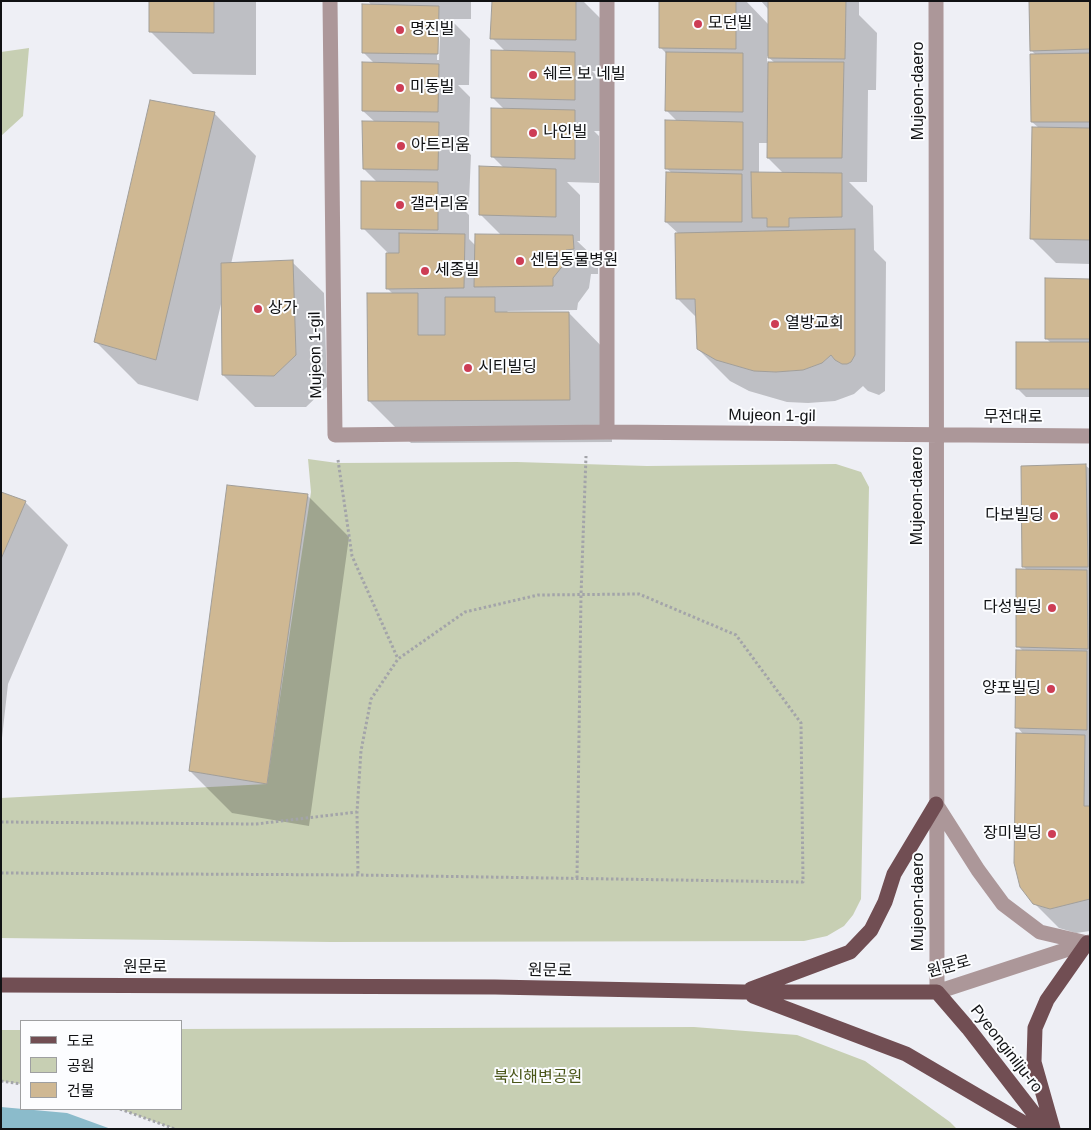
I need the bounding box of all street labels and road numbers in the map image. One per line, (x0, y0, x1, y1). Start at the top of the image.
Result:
street label: Mujeon-daero (909, 42, 929, 140)
street label: Mujeon 1-gil (306, 311, 326, 399)
street label: Mujeon 1-gil (728, 406, 816, 426)
street label: 무전대로 (984, 408, 1042, 428)
street label: Mujeon-daero (908, 447, 928, 545)
street label: Mujeon-daero (909, 853, 929, 951)
street label: 원문로 (925, 952, 973, 982)
street label: 원문로 (123, 958, 167, 978)
street label: 원문로 (528, 961, 572, 981)
street label: Pyeonginilju-ro (966, 1001, 1046, 1097)

